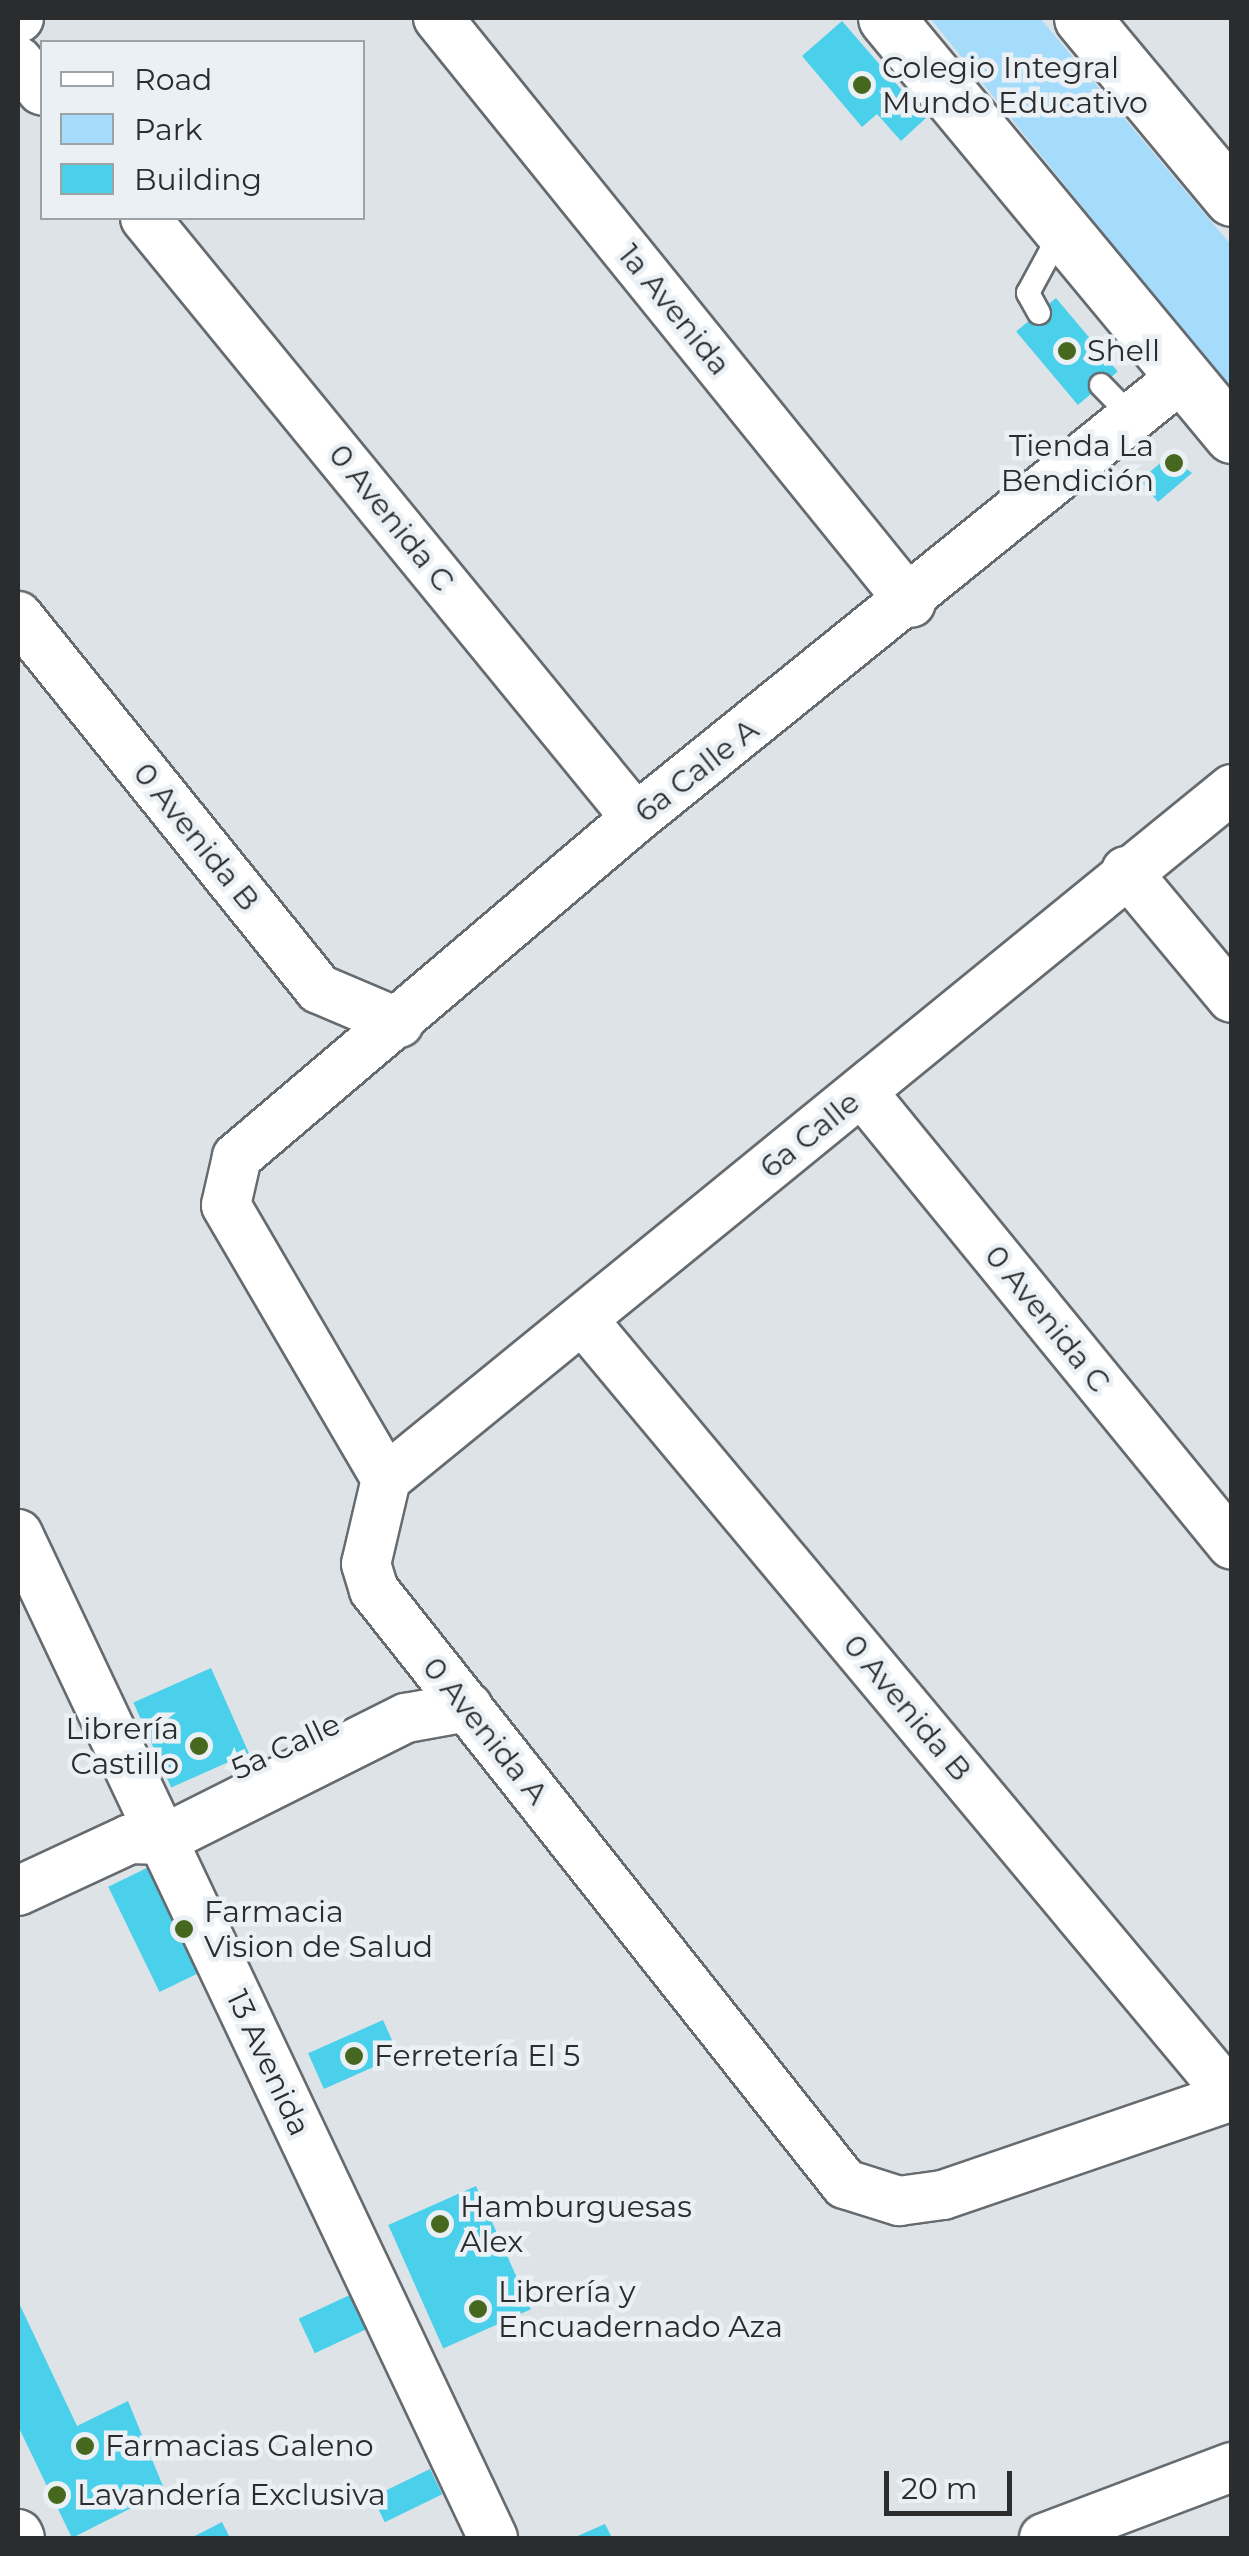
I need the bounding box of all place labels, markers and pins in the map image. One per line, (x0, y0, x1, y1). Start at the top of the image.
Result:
place label: Colegio Integral Mundo Educativo (882, 50, 1148, 120)
marker: Colegio Integral Mundo Educativo (851, 74, 873, 96)
place label: Shell (1087, 333, 1160, 369)
marker: Shell (1056, 340, 1078, 362)
place label: Tienda La Bendición (1001, 428, 1154, 498)
marker: Tienda La Bendición (1163, 452, 1185, 474)
place label: Librería Castillo (66, 1711, 179, 1782)
marker: Librería Castillo (188, 1735, 210, 1757)
place label: Farmacia Vision de Salud (204, 1894, 433, 1964)
marker: Farmacia Vision de Salud (173, 1918, 195, 1940)
place label: Ferretería El 5 (374, 2038, 580, 2074)
marker: Ferretería El 5 (343, 2045, 365, 2067)
place label: Hamburguesas Alex (460, 2189, 692, 2260)
marker: Hamburguesas Alex (429, 2213, 451, 2235)
place label: Librería y Encuadernado Aza (498, 2274, 783, 2344)
marker: Librería y Encuadernado Aza (467, 2298, 489, 2320)
place label: Farmacias Galeno (105, 2428, 373, 2464)
marker: Farmacias Galeno (74, 2435, 96, 2457)
place label: Lavandería Exclusiva (77, 2477, 386, 2513)
marker: Lavandería Exclusiva (46, 2484, 68, 2506)

